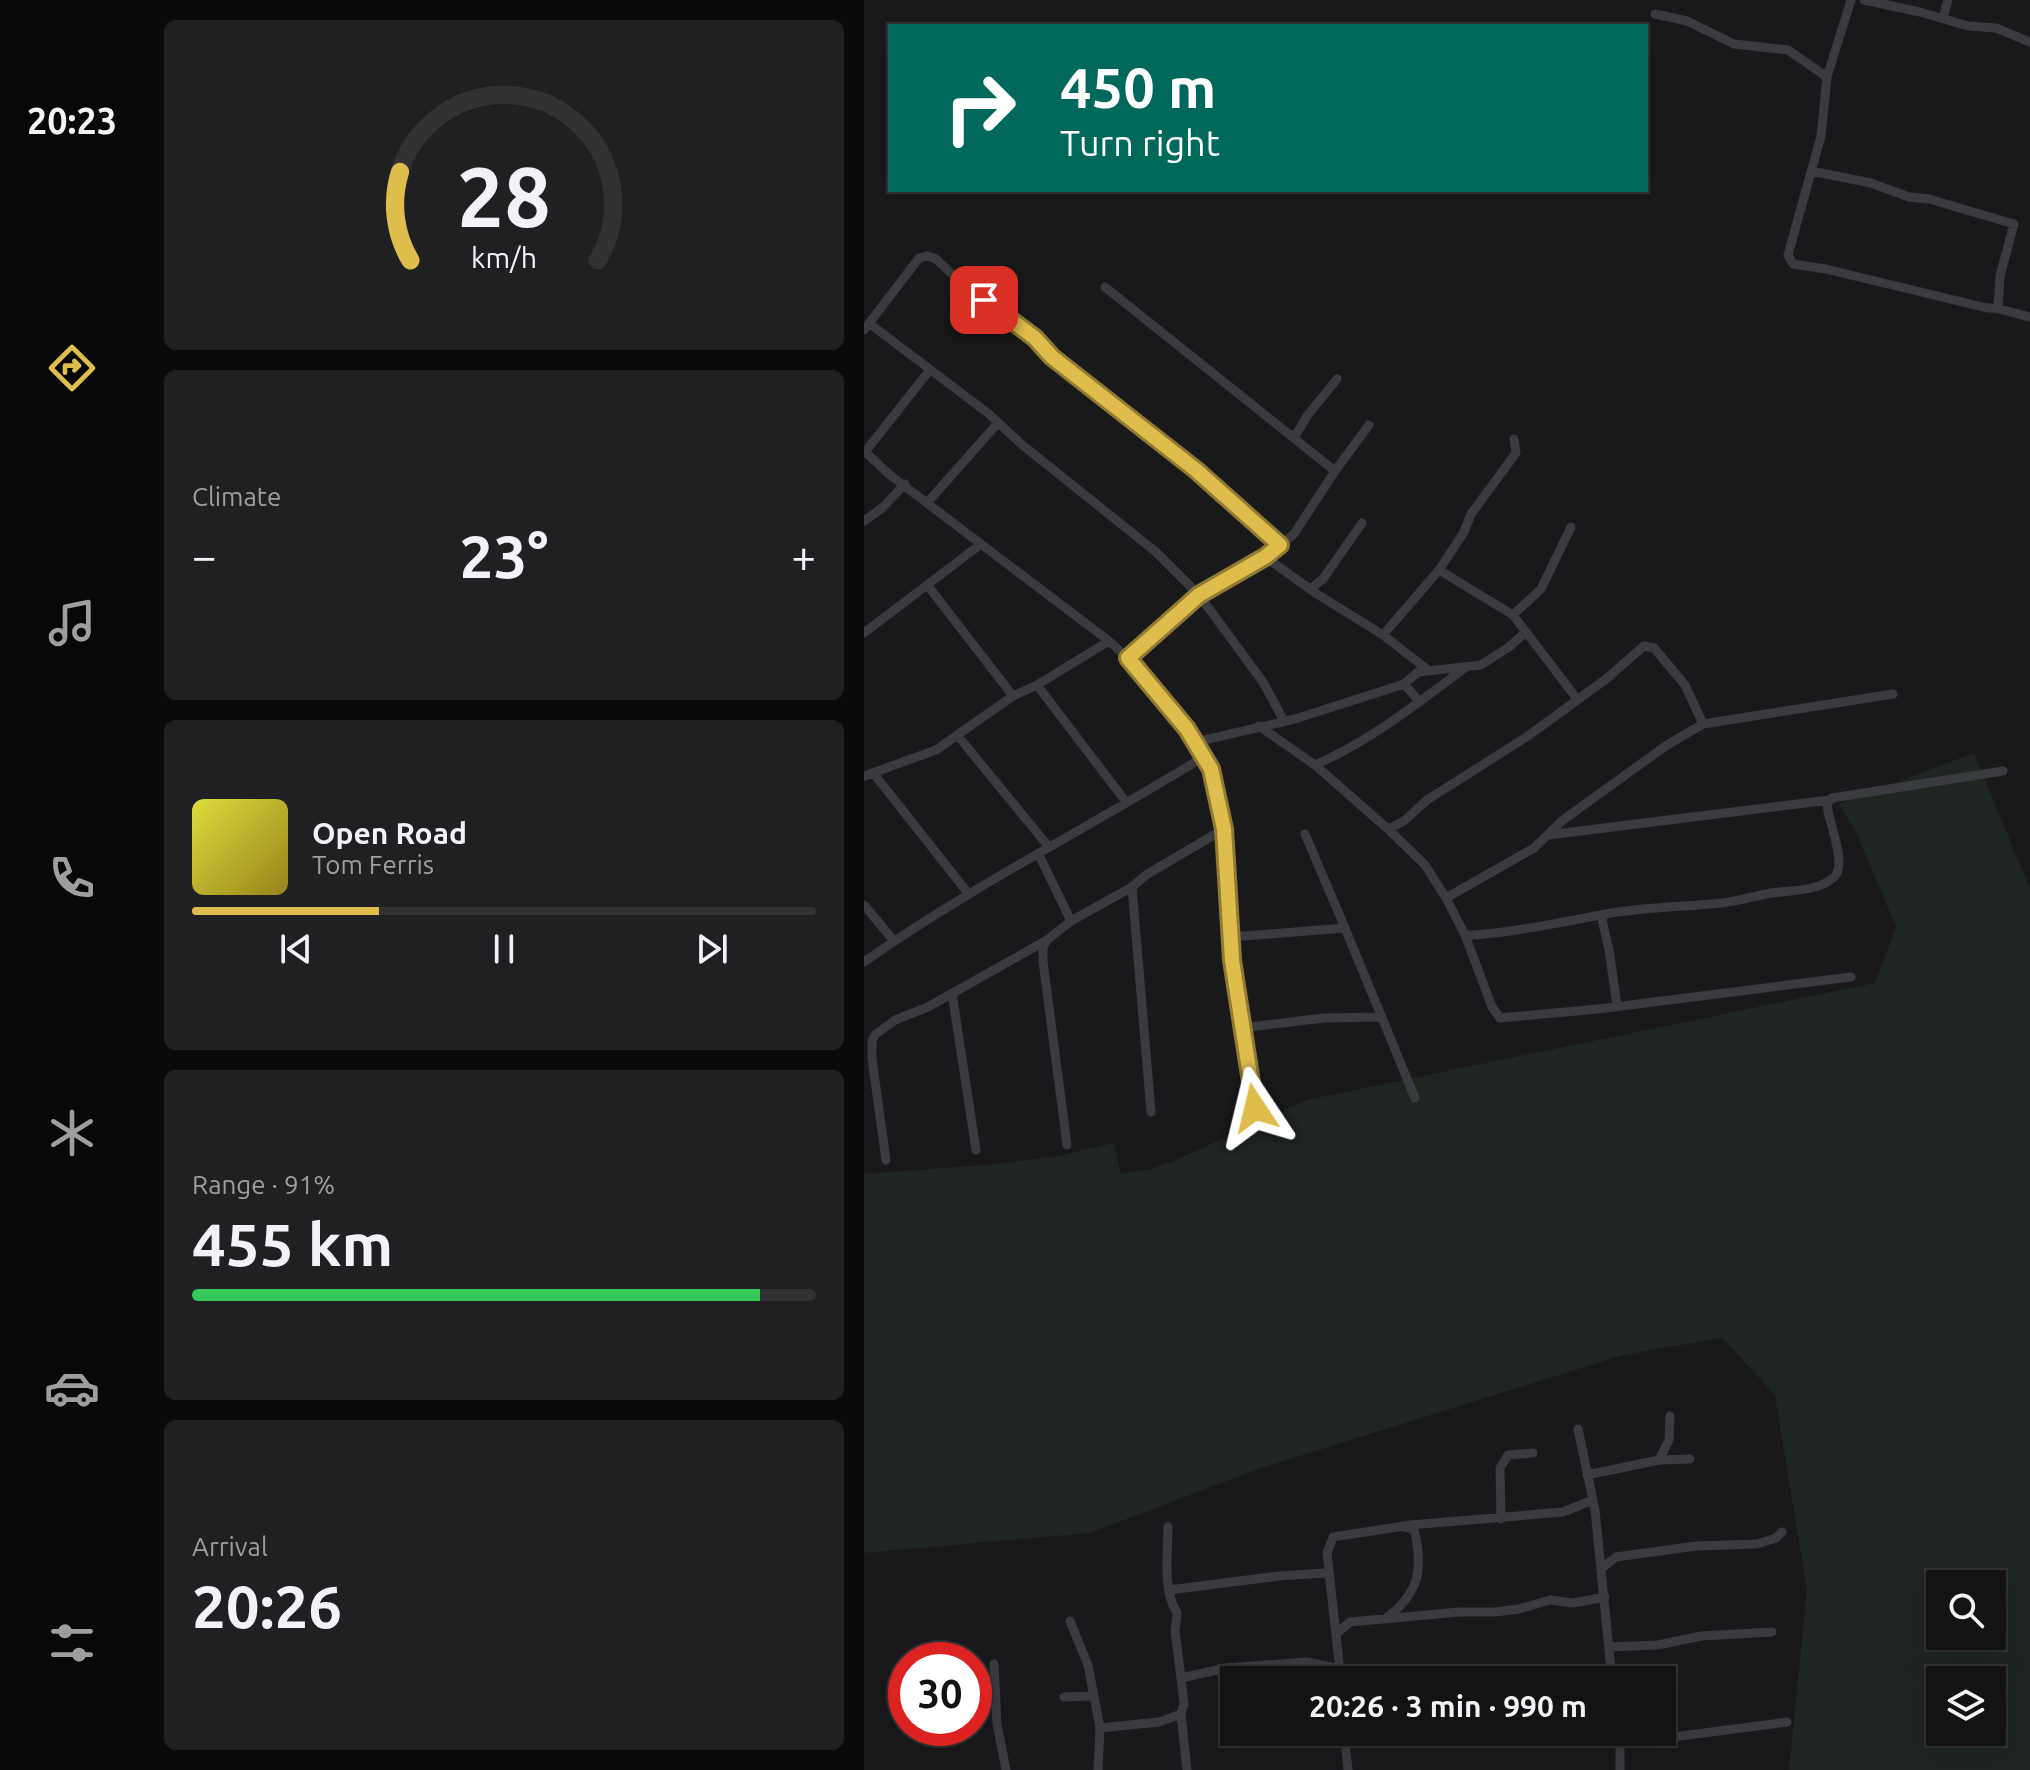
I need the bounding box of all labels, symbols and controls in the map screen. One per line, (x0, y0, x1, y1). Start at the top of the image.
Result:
icon: right (928, 56, 1032, 160)
text: 450 m (1060, 56, 1216, 119)
text: 20:23 (27, 100, 117, 141)
text: Turn right (1060, 122, 1220, 163)
text: 28 (457, 149, 551, 243)
text: km/h (471, 241, 537, 273)
pin (950, 266, 1018, 334)
icon: arrive (962, 278, 1006, 322)
icon: directions (44, 340, 100, 396)
text: Climate (192, 482, 281, 511)
text: 23° (460, 522, 548, 589)
text: − (192, 531, 217, 580)
text: + (791, 531, 816, 580)
icon: music (44, 595, 100, 651)
text: Open Road (312, 816, 467, 850)
icon: phone (44, 850, 100, 906)
text: Tom Ferris (312, 850, 434, 879)
icon: previous (274, 927, 318, 971)
icon: pause (482, 927, 526, 971)
icon: next (690, 927, 734, 971)
position arrow (1213, 1066, 1297, 1150)
icon: climate (44, 1105, 100, 1161)
text: Range · 91% (192, 1170, 335, 1199)
text: 455 km (192, 1210, 393, 1277)
icon: car (44, 1360, 100, 1416)
text: Arrival (192, 1532, 268, 1561)
map controls (1926, 1570, 2006, 1746)
button: search (1926, 1570, 2006, 1650)
text: 20:26 (192, 1572, 342, 1639)
icon: filters (44, 1615, 100, 1671)
speed limit sign: 30 (888, 1642, 992, 1746)
button: layers (1926, 1666, 2006, 1746)
text: 20:26 · 3 min · 990 m (1309, 1689, 1587, 1723)

